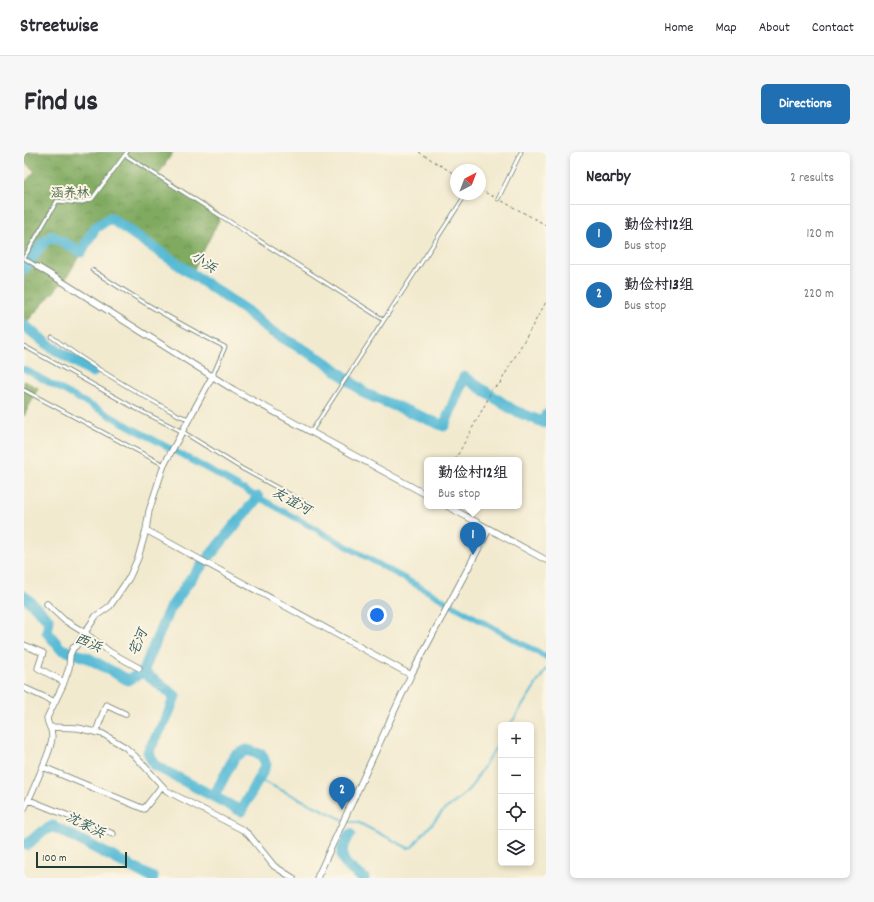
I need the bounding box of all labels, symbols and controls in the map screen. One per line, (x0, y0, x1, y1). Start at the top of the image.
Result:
text: Streetwise (20, 14, 98, 41)
text: Home (664, 18, 693, 38)
text: Map (715, 18, 737, 38)
text: About (759, 18, 790, 38)
text: Contact (812, 18, 854, 38)
text: Find us (24, 84, 98, 124)
button: Directions (761, 84, 850, 124)
north arrow (450, 164, 486, 200)
text: Nearby (586, 166, 630, 190)
text: 2 results (790, 169, 834, 188)
park label: 涵养林 (50, 185, 90, 204)
text: 勤俭村12组 (624, 215, 694, 237)
text: 1 (598, 225, 600, 244)
text: 120 m (806, 225, 834, 244)
text: Bus stop (624, 237, 666, 256)
water label: 小浜 (186, 247, 221, 280)
text: 勤俭村13组 (624, 275, 694, 297)
text: 2 (596, 285, 602, 304)
text: 220 m (804, 285, 834, 304)
text: Bus stop (624, 297, 666, 316)
popup (424, 457, 522, 509)
text: 勤俭村12组 (438, 463, 508, 485)
water label: 友谊河 (268, 483, 316, 522)
text: Bus stop (438, 485, 480, 504)
pin: 1 (460, 522, 486, 555)
your location (367, 605, 387, 625)
water label: 宅河 (124, 624, 154, 660)
water label: 西浜 (71, 629, 106, 659)
map controls (498, 722, 534, 866)
button: + (498, 722, 534, 758)
button: − (498, 758, 534, 794)
pin: 2 (329, 777, 355, 810)
button: locate (498, 794, 534, 830)
water label: 沈家浜 (62, 808, 109, 845)
button: layers (498, 830, 534, 866)
scale bar (36, 850, 127, 869)
text: 100 m (42, 851, 66, 867)

